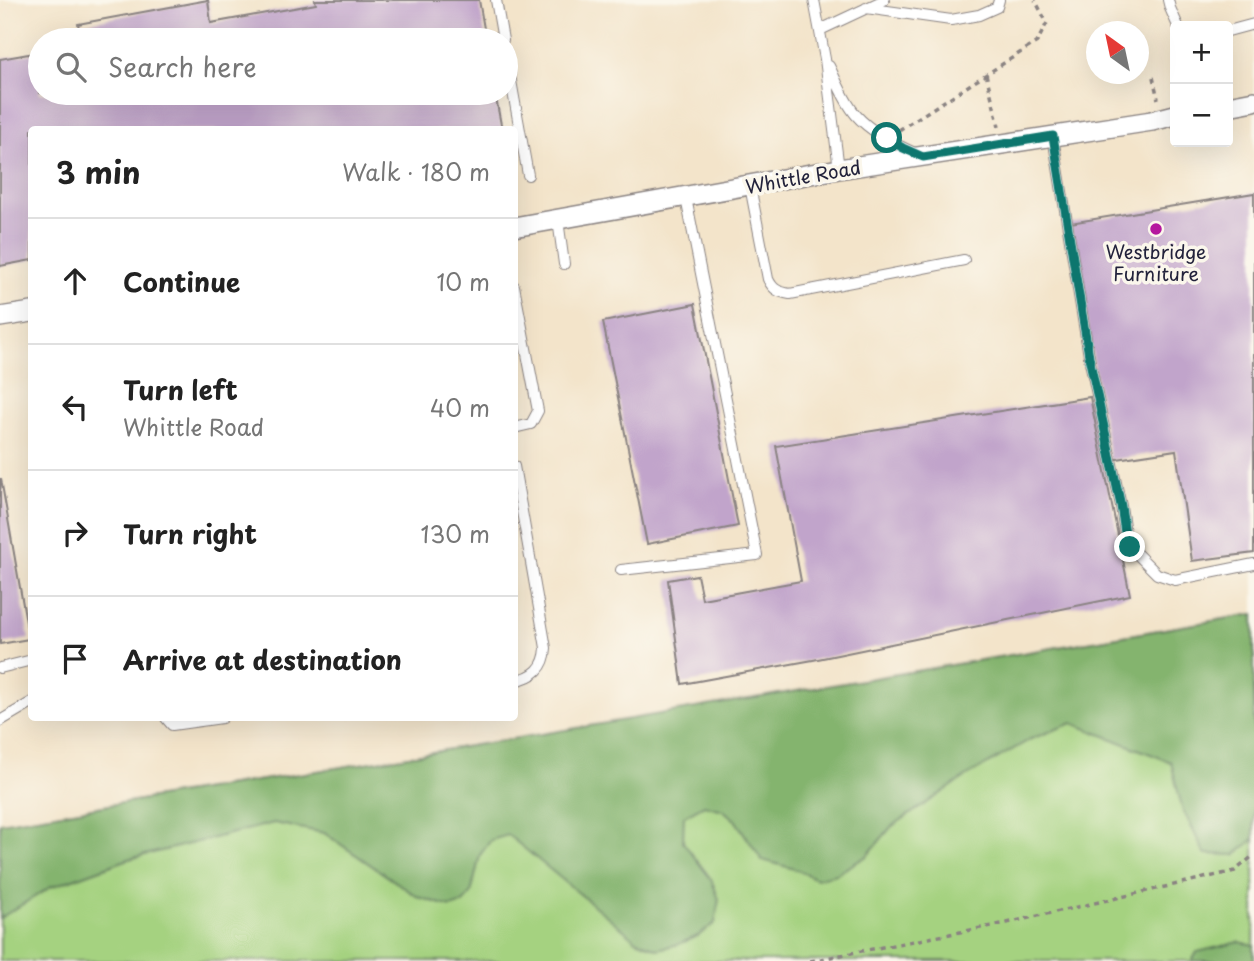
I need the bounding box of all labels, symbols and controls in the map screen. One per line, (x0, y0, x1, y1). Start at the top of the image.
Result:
north arrow (1086, 21, 1149, 84)
map controls (1170, 21, 1233, 147)
button: + (1170, 21, 1233, 84)
search box (28, 28, 518, 105)
text: Search here (108, 47, 257, 86)
icon: search (52, 48, 90, 86)
button: − (1170, 84, 1233, 147)
route start (871, 122, 902, 153)
text: 3 min (56, 149, 141, 194)
street label: Whittle Road (743, 152, 863, 200)
text: Walk · 180 m (342, 154, 490, 189)
marker: Westbridge Furniture (1148, 221, 1164, 237)
place label: Westbridge Furniture (1106, 237, 1206, 287)
icon: ahead (56, 262, 94, 300)
text: Continue (123, 262, 240, 301)
text: 10 m (436, 264, 490, 299)
text: Turn left (123, 370, 238, 409)
icon: left (56, 388, 94, 426)
text: 40 m (430, 390, 490, 425)
text: Whittle Road (123, 409, 264, 444)
icon: right (56, 514, 94, 552)
text: Turn right (123, 514, 257, 553)
text: 130 m (420, 516, 490, 551)
route end (1114, 531, 1145, 562)
icon: arrive (56, 640, 94, 678)
text: Arrive at destination (123, 640, 402, 679)

